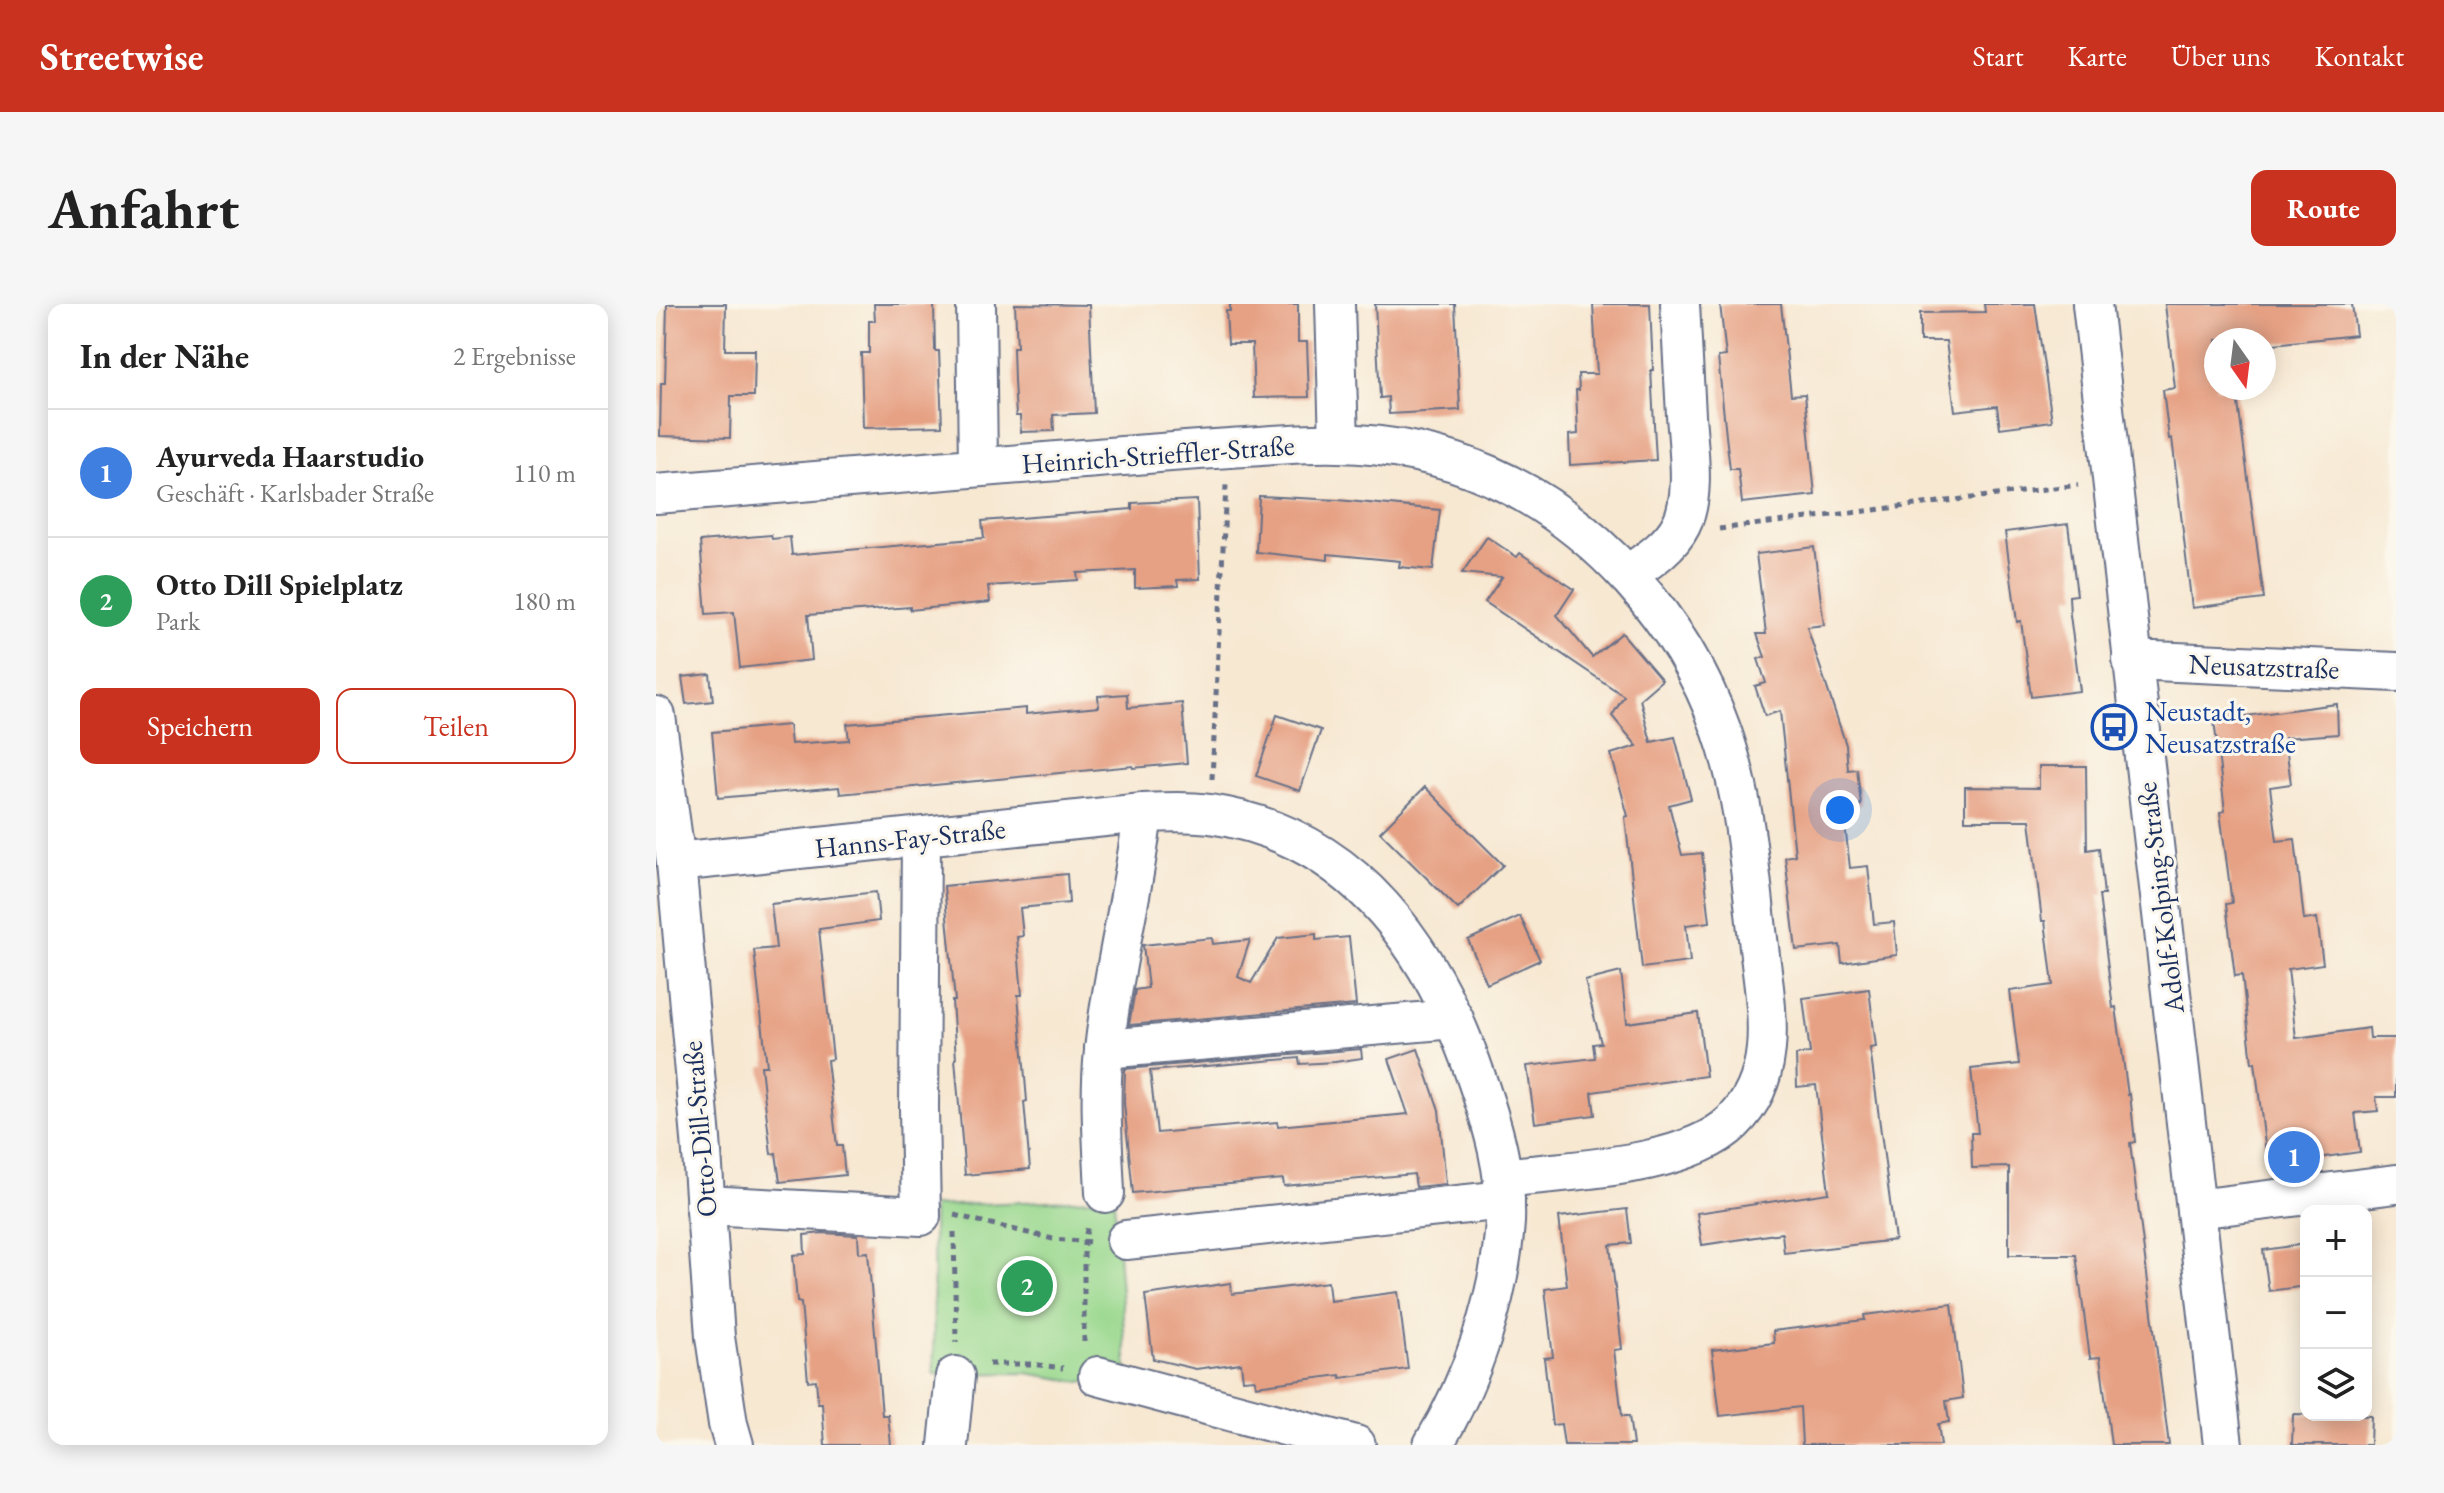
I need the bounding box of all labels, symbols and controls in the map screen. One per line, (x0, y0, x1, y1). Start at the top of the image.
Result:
text: Streetwise (40, 32, 203, 81)
text: Start (1972, 38, 2024, 74)
text: Karte (2068, 38, 2127, 74)
text: Über uns (2171, 38, 2270, 74)
text: Kontakt (2314, 38, 2404, 74)
button: Route (2251, 170, 2396, 246)
text: Anfahrt (48, 172, 239, 245)
north arrow (2204, 328, 2276, 400)
text: In der Nähe (80, 334, 249, 378)
text: 2 Ergebnisse (453, 339, 576, 373)
street label: Heinrich-Strieffler-Straße (1020, 426, 1296, 482)
text: Ayurveda Haarstudio (156, 437, 424, 476)
text: 1 (99, 456, 113, 490)
text: 110 m (513, 456, 576, 490)
text: Geschäft · Karlsbader Straße (156, 476, 434, 510)
text: Otto Dill Spielplatz (156, 565, 403, 604)
text: 2 (99, 584, 113, 618)
text: 180 m (513, 584, 576, 618)
text: Park (156, 604, 200, 638)
street label: Neusatzstraße (2188, 645, 2340, 687)
button: Speichern (80, 688, 320, 764)
button: Teilen (336, 688, 576, 764)
place label: Neustadt, Neusatzstraße (2145, 693, 2296, 761)
bus stop icon: Neustadt, Neusatzstraße (2090, 703, 2138, 751)
street label: Adolf-Kolping-Straße (2128, 780, 2192, 1017)
your location (1820, 790, 1860, 830)
street label: Hanns-Fay-Straße (813, 810, 1007, 866)
street label: Otto-Dill-Straße (673, 1039, 725, 1219)
pin: 1 (2268, 1127, 2320, 1187)
map controls (2300, 1205, 2372, 1421)
button: + (2300, 1205, 2372, 1277)
pin: 2 (1001, 1256, 1053, 1316)
button: − (2300, 1277, 2372, 1349)
button: layers (2300, 1349, 2372, 1421)

